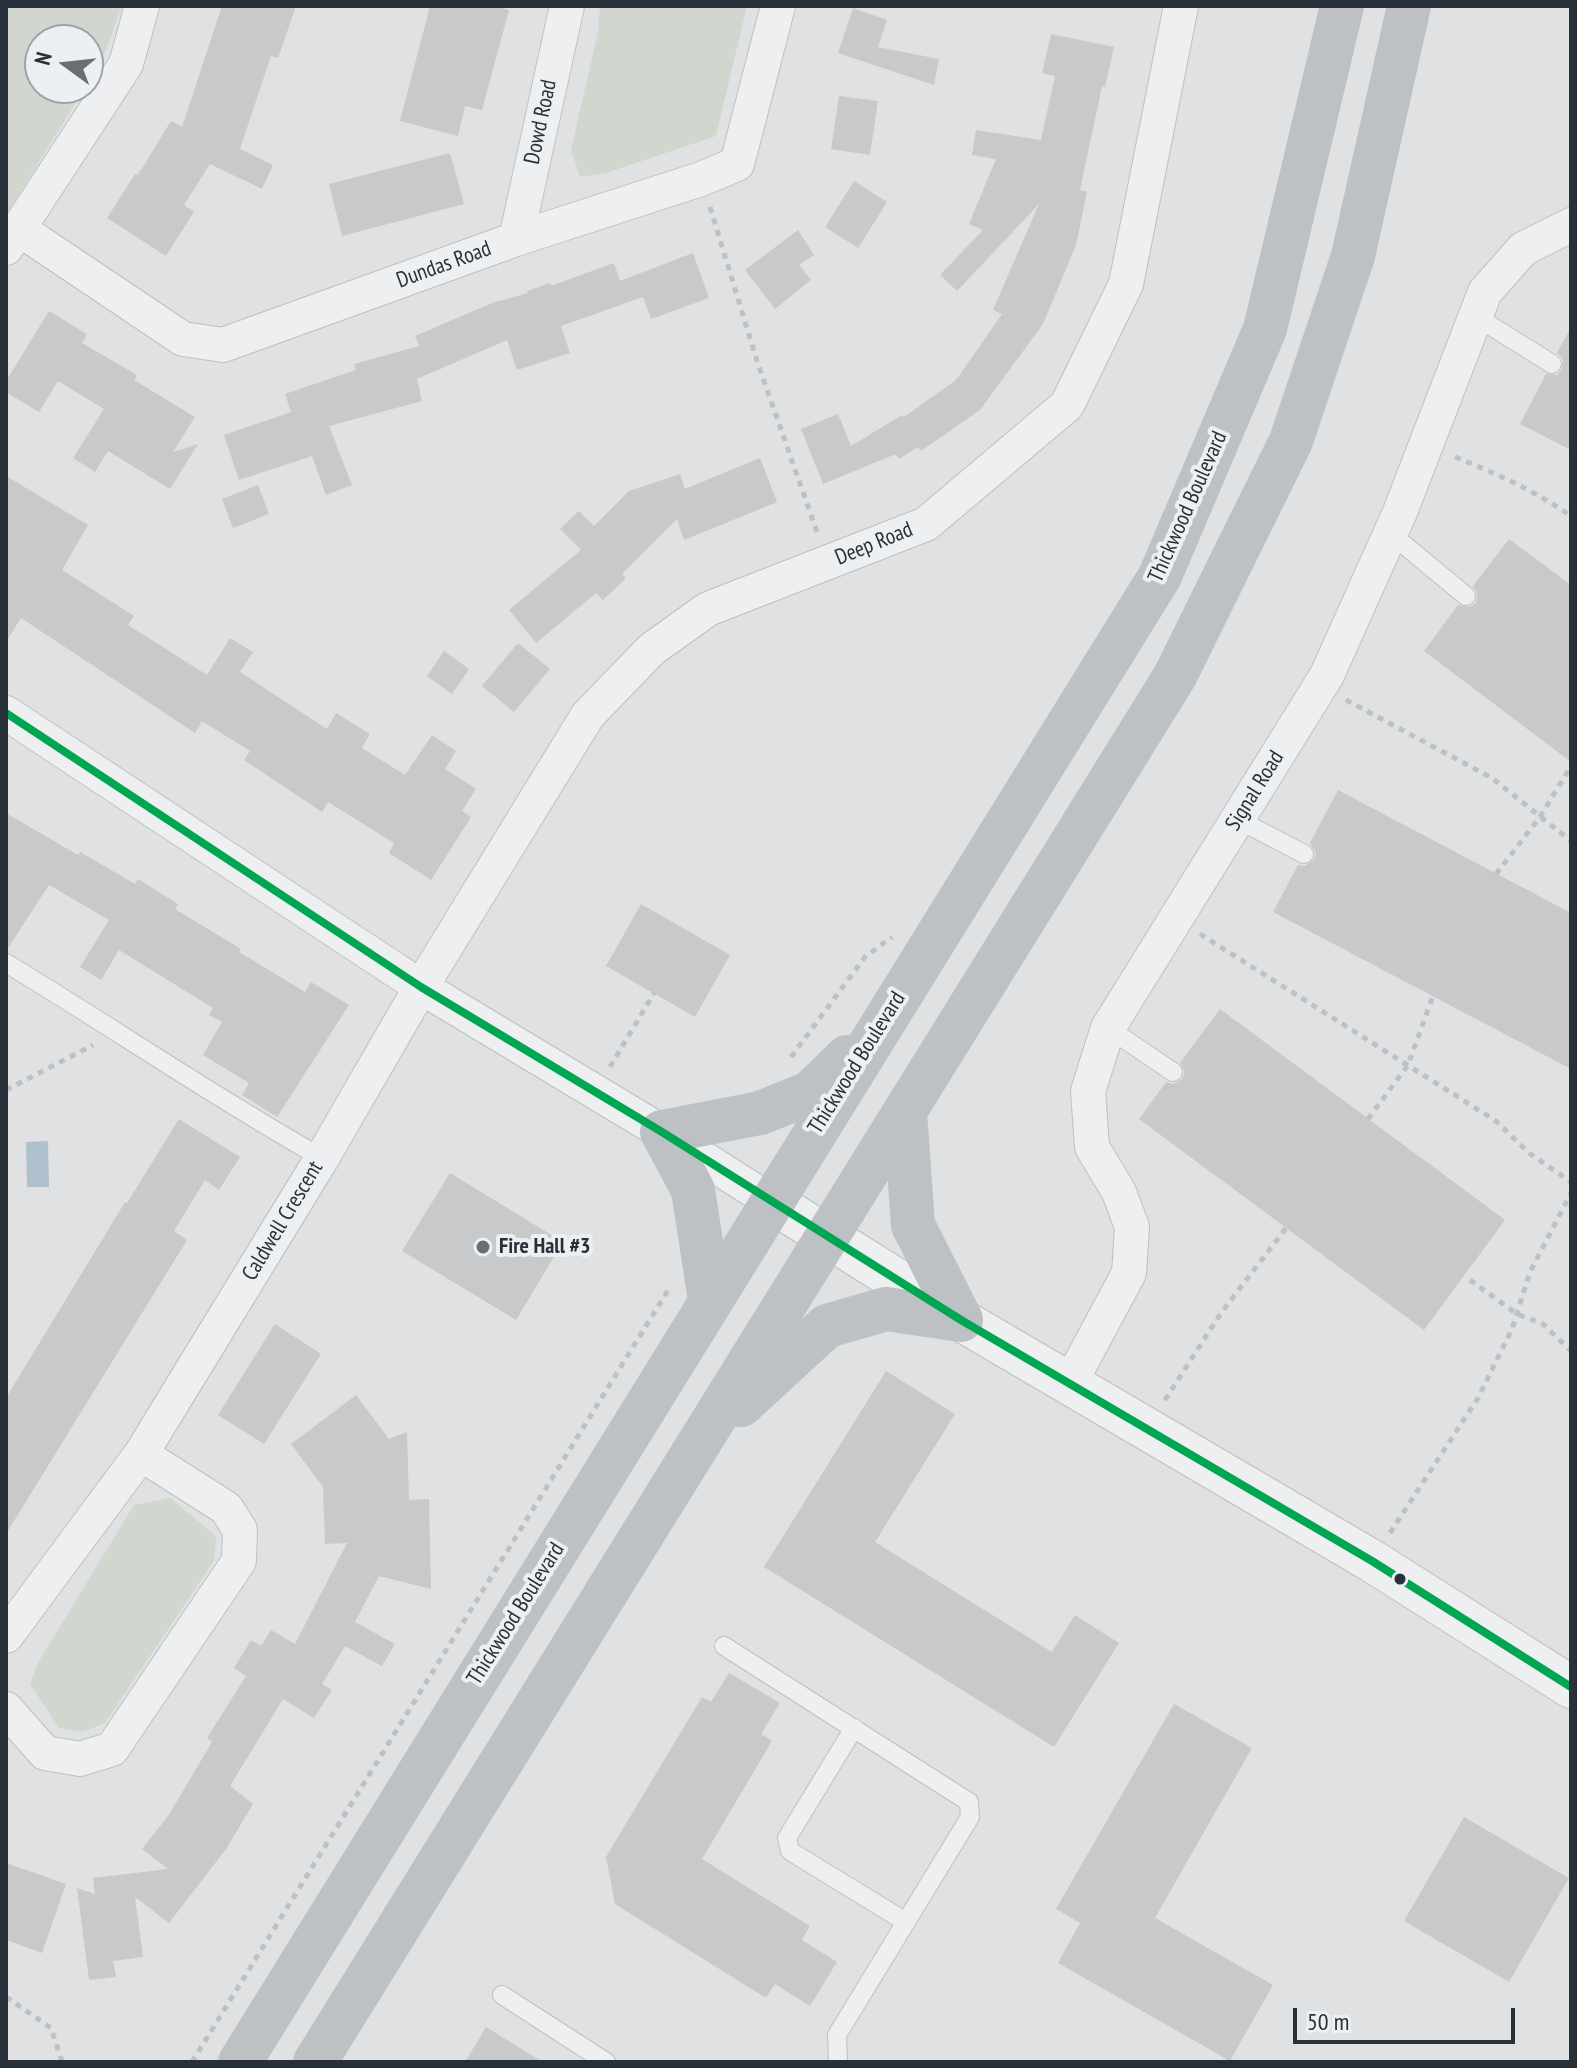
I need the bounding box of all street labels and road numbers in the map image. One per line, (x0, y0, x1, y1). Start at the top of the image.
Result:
street label: Dowd Road (519, 77, 563, 167)
street label: Dundas Road (393, 236, 495, 294)
street label: Thickwood Boulevard (1143, 427, 1233, 587)
street label: Deep Road (831, 517, 917, 571)
street label: Signal Road (1220, 746, 1290, 836)
street label: Thickwood Boulevard (803, 987, 911, 1139)
street label: Caldwell Crescent (237, 1157, 329, 1285)
street label: Thickwood Boulevard (462, 1538, 570, 1690)

